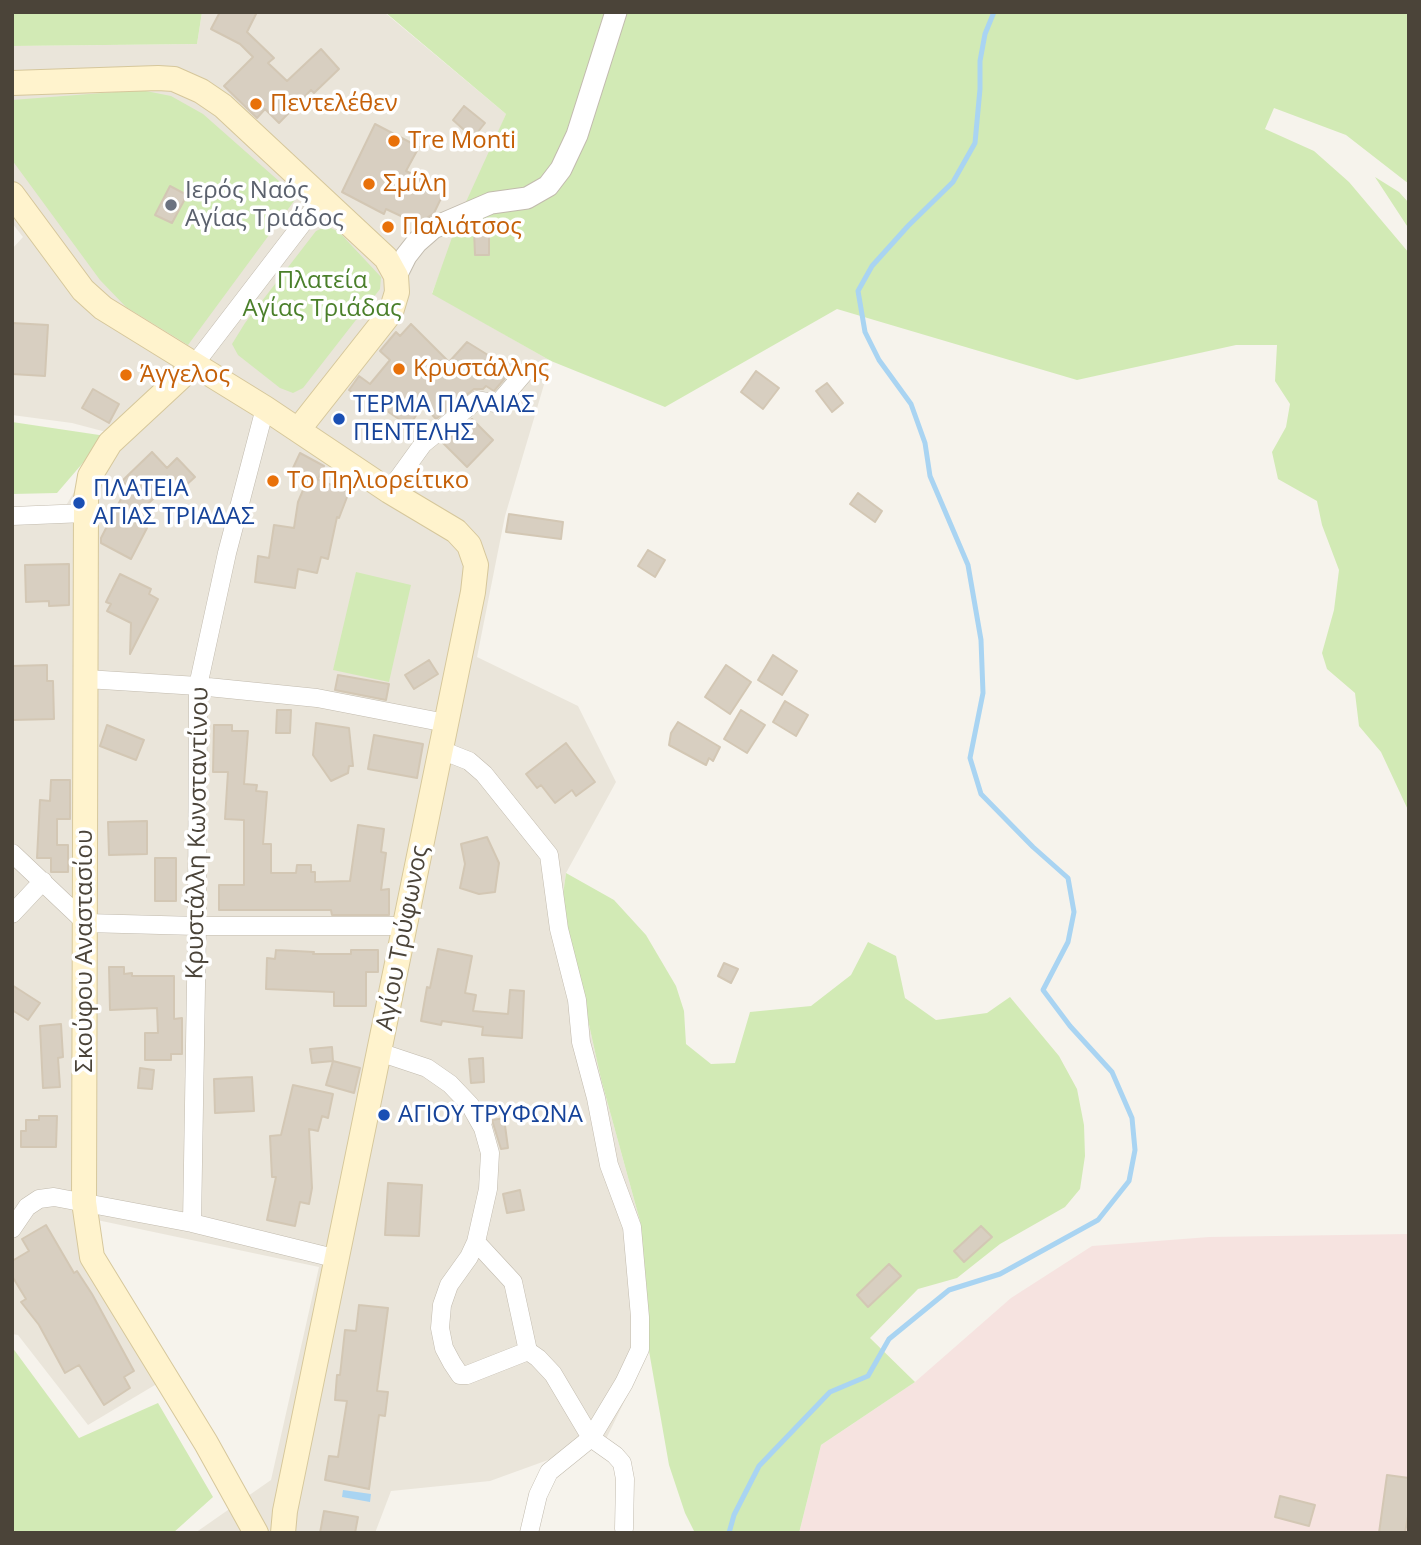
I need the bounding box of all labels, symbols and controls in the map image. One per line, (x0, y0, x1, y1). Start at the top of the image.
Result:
place label: Πεντελέθεν (270, 90, 398, 118)
marker: Πεντελέθεν (248, 96, 264, 112)
place label: Tre Monti (408, 127, 516, 155)
marker: Tre Monti (386, 133, 402, 149)
place label: Σμίλη (383, 170, 447, 198)
marker: Σμίλη (361, 176, 377, 192)
place label: Ιερός Ναός Αγίας Τριάδος (185, 177, 344, 233)
marker: Ιερός Ναός Αγίας Τριάδος (163, 197, 179, 213)
place label: Παλιάτσος (402, 213, 522, 241)
marker: Παλιάτσος (380, 219, 396, 235)
park label: Πλατεία Αγίας Τριάδας (242, 267, 402, 323)
place label: Κρυστάλλης (413, 355, 549, 383)
place label: Άγγελος (140, 361, 230, 389)
marker: Κρυστάλλης (391, 361, 407, 377)
marker: Άγγελος (118, 367, 134, 383)
place label: ΤΕΡΜΑ ΠΑΛΑΙΑΣ ΠΕΝΤΕΛΗΣ (353, 391, 535, 447)
marker: ΤΕΡΜΑ ΠΑΛΑΙΑΣ ΠΕΝΤΕΛΗΣ (331, 411, 347, 427)
place label: Το Πηλιορείτικο (287, 467, 469, 495)
marker: Το Πηλιορείτικο (265, 473, 281, 489)
place label: ΠΛΑΤΕΙΑ ΑΓΙΑΣ ΤΡΙΑΔΑΣ (93, 475, 255, 531)
marker: ΠΛΑΤΕΙΑ ΑΓΙΑΣ ΤΡΙΑΔΑΣ (71, 495, 87, 511)
street label: Κρυστάλλη Κωνσταντίνου (181, 686, 215, 980)
street label: Σκούφου Αναστασίου (71, 829, 99, 1073)
street label: Αγίου Τρύφωνος (371, 843, 435, 1033)
place label: ΑΓΙΟΥ ΤΡΥΦΩΝΑ (398, 1101, 583, 1129)
marker: ΑΓΙΟΥ ΤΡΥΦΩΝΑ (376, 1107, 392, 1123)

